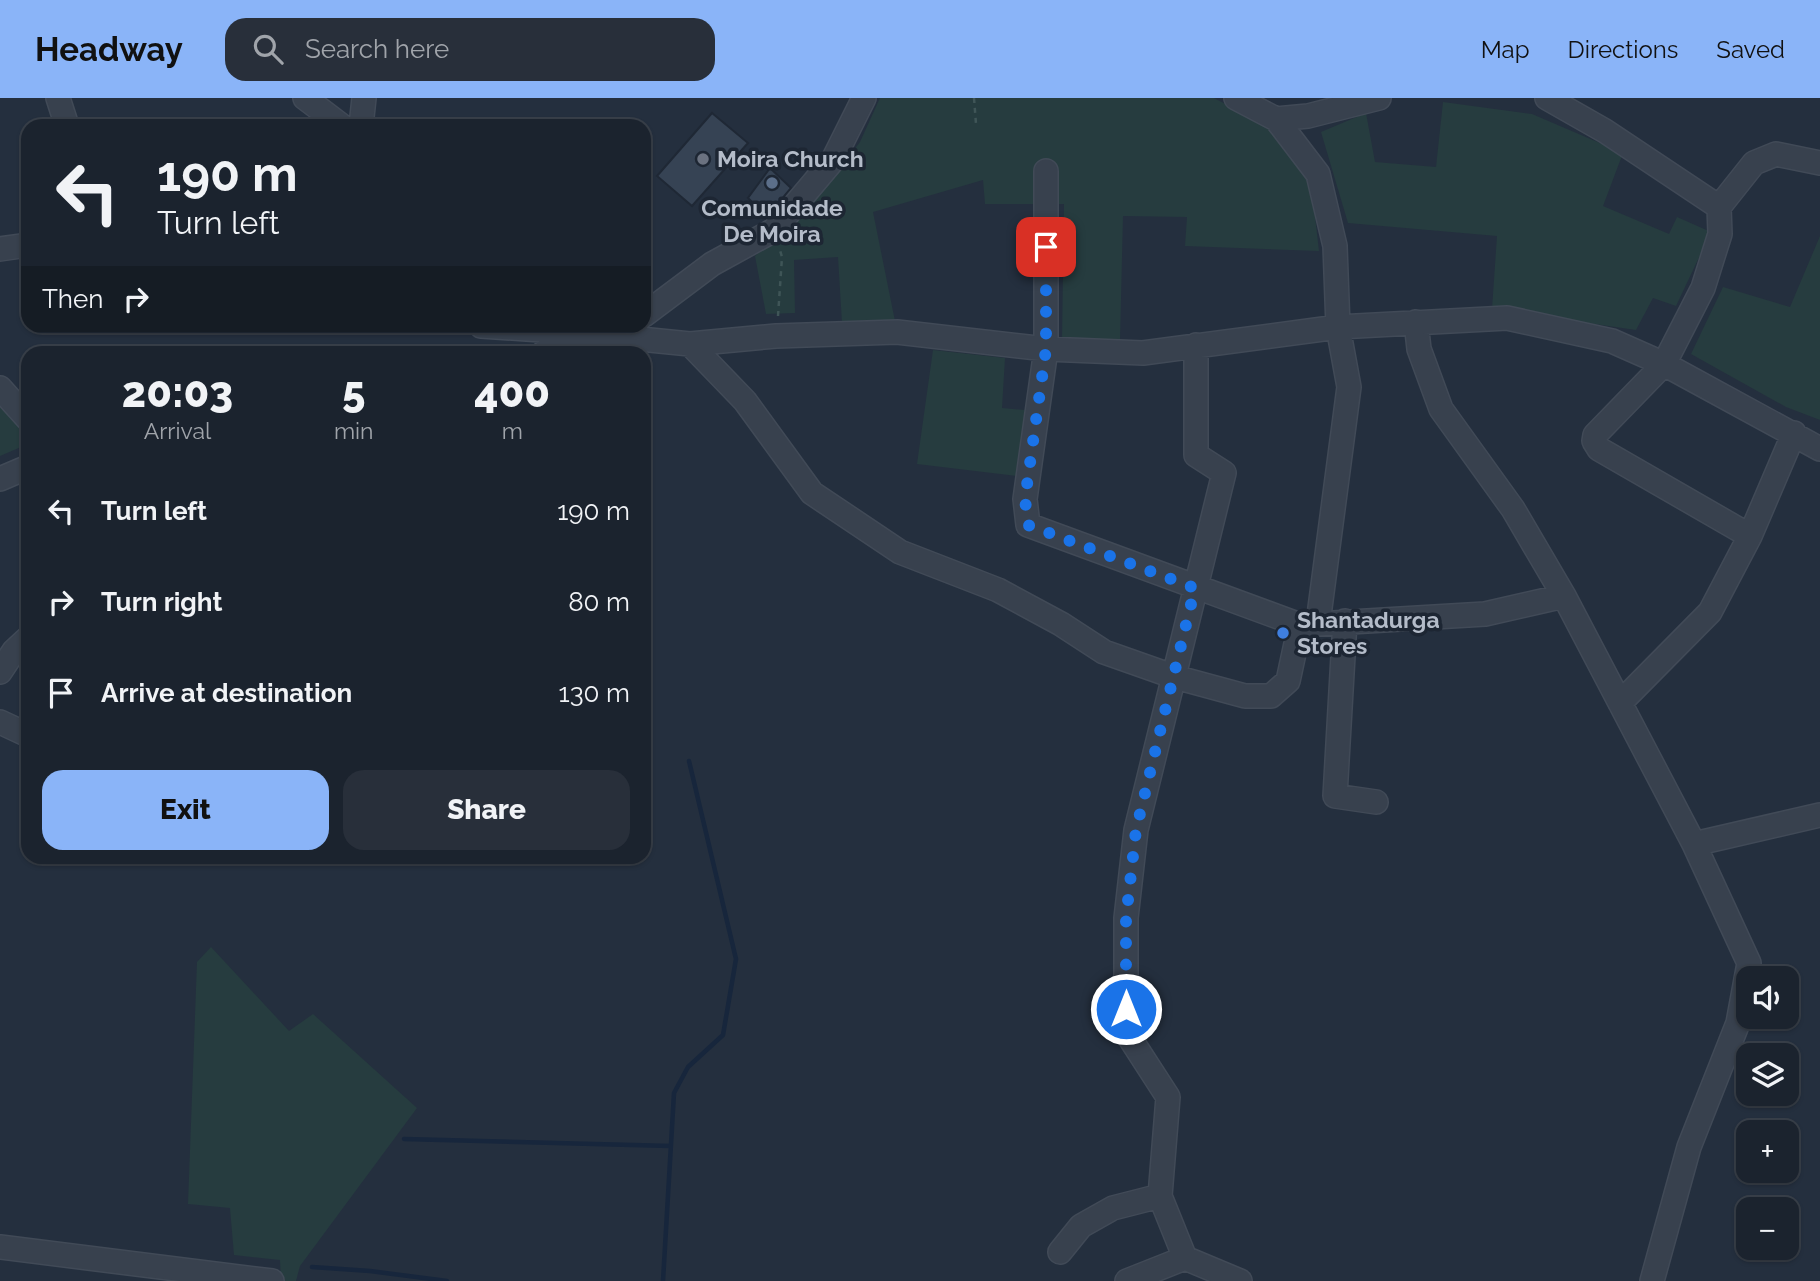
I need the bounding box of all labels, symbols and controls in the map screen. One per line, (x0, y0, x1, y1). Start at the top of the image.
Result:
search box (225, 18, 715, 81)
text: Headway (35, 30, 183, 69)
icon: search (249, 30, 287, 68)
text: Search here (305, 34, 449, 64)
text: Map (1481, 35, 1530, 64)
text: Directions (1568, 35, 1678, 64)
text: Saved (1716, 35, 1785, 64)
text: 190 m (157, 145, 298, 202)
place label: Moira Church (717, 145, 864, 172)
icon: left (42, 147, 133, 238)
marker: Moira Church (695, 151, 711, 167)
marker: Comunidade De Moira (764, 175, 780, 191)
place label: Comunidade De Moira (701, 194, 843, 247)
text: Turn left (157, 204, 279, 241)
pin (1016, 217, 1076, 277)
icon: arrive (1027, 228, 1065, 266)
icon: right (117, 280, 155, 318)
text: Then (42, 284, 103, 314)
text: 20:03 (122, 368, 233, 417)
text: 5 (342, 368, 365, 417)
text: 400 (474, 368, 550, 417)
text: Arrival (144, 417, 211, 444)
text: min (334, 417, 374, 444)
text: m (502, 417, 523, 444)
icon: left (42, 492, 80, 530)
text: Turn left (101, 496, 207, 526)
text: 190 m (557, 496, 630, 526)
icon: right (42, 583, 80, 621)
text: Turn right (101, 587, 222, 617)
text: 80 m (568, 587, 630, 617)
place label: Shantadurga Stores (1297, 606, 1440, 659)
marker: Shantadurga Stores (1275, 625, 1291, 641)
icon: arrive (42, 674, 80, 712)
text: Arrive at destination (101, 678, 352, 708)
text: 130 m (559, 678, 630, 708)
button: Exit (42, 770, 329, 850)
button: Share (343, 770, 630, 850)
map controls (1736, 966, 1799, 1260)
button: sound (1736, 966, 1799, 1029)
position arrow (1089, 972, 1163, 1046)
button: layers (1736, 1043, 1799, 1106)
button: + (1736, 1120, 1799, 1183)
button: − (1736, 1197, 1799, 1260)

